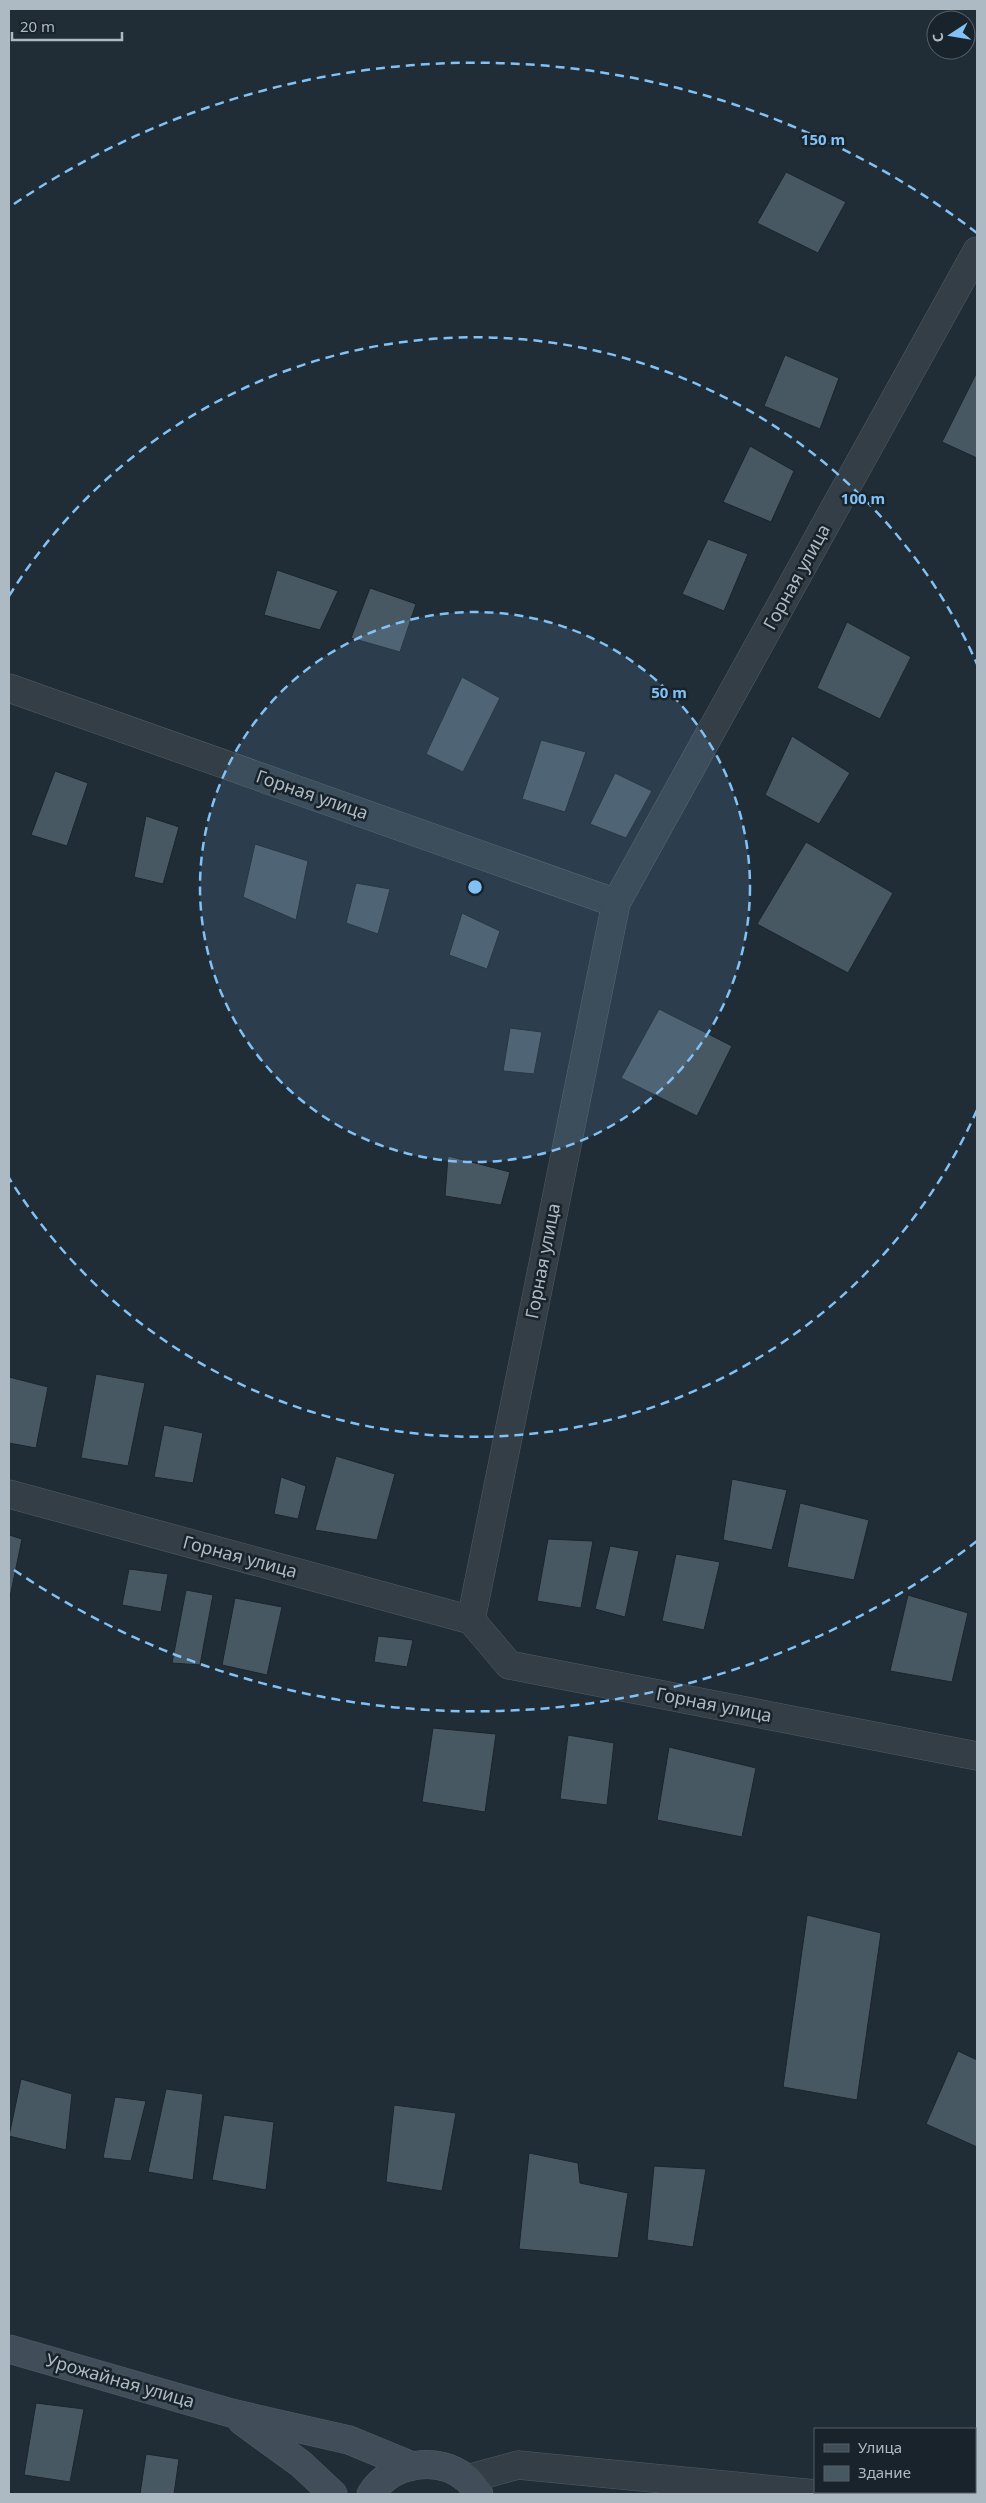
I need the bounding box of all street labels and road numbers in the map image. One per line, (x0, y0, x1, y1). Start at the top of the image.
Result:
street label: Горная улица (757, 519, 835, 634)
street label: Горная улица (253, 764, 372, 824)
street label: Горная улица (519, 1201, 565, 1321)
street label: Горная улица (181, 1529, 300, 1583)
street label: Горная улица (654, 1681, 774, 1727)
street label: Урожайная улица (43, 2347, 198, 2413)

